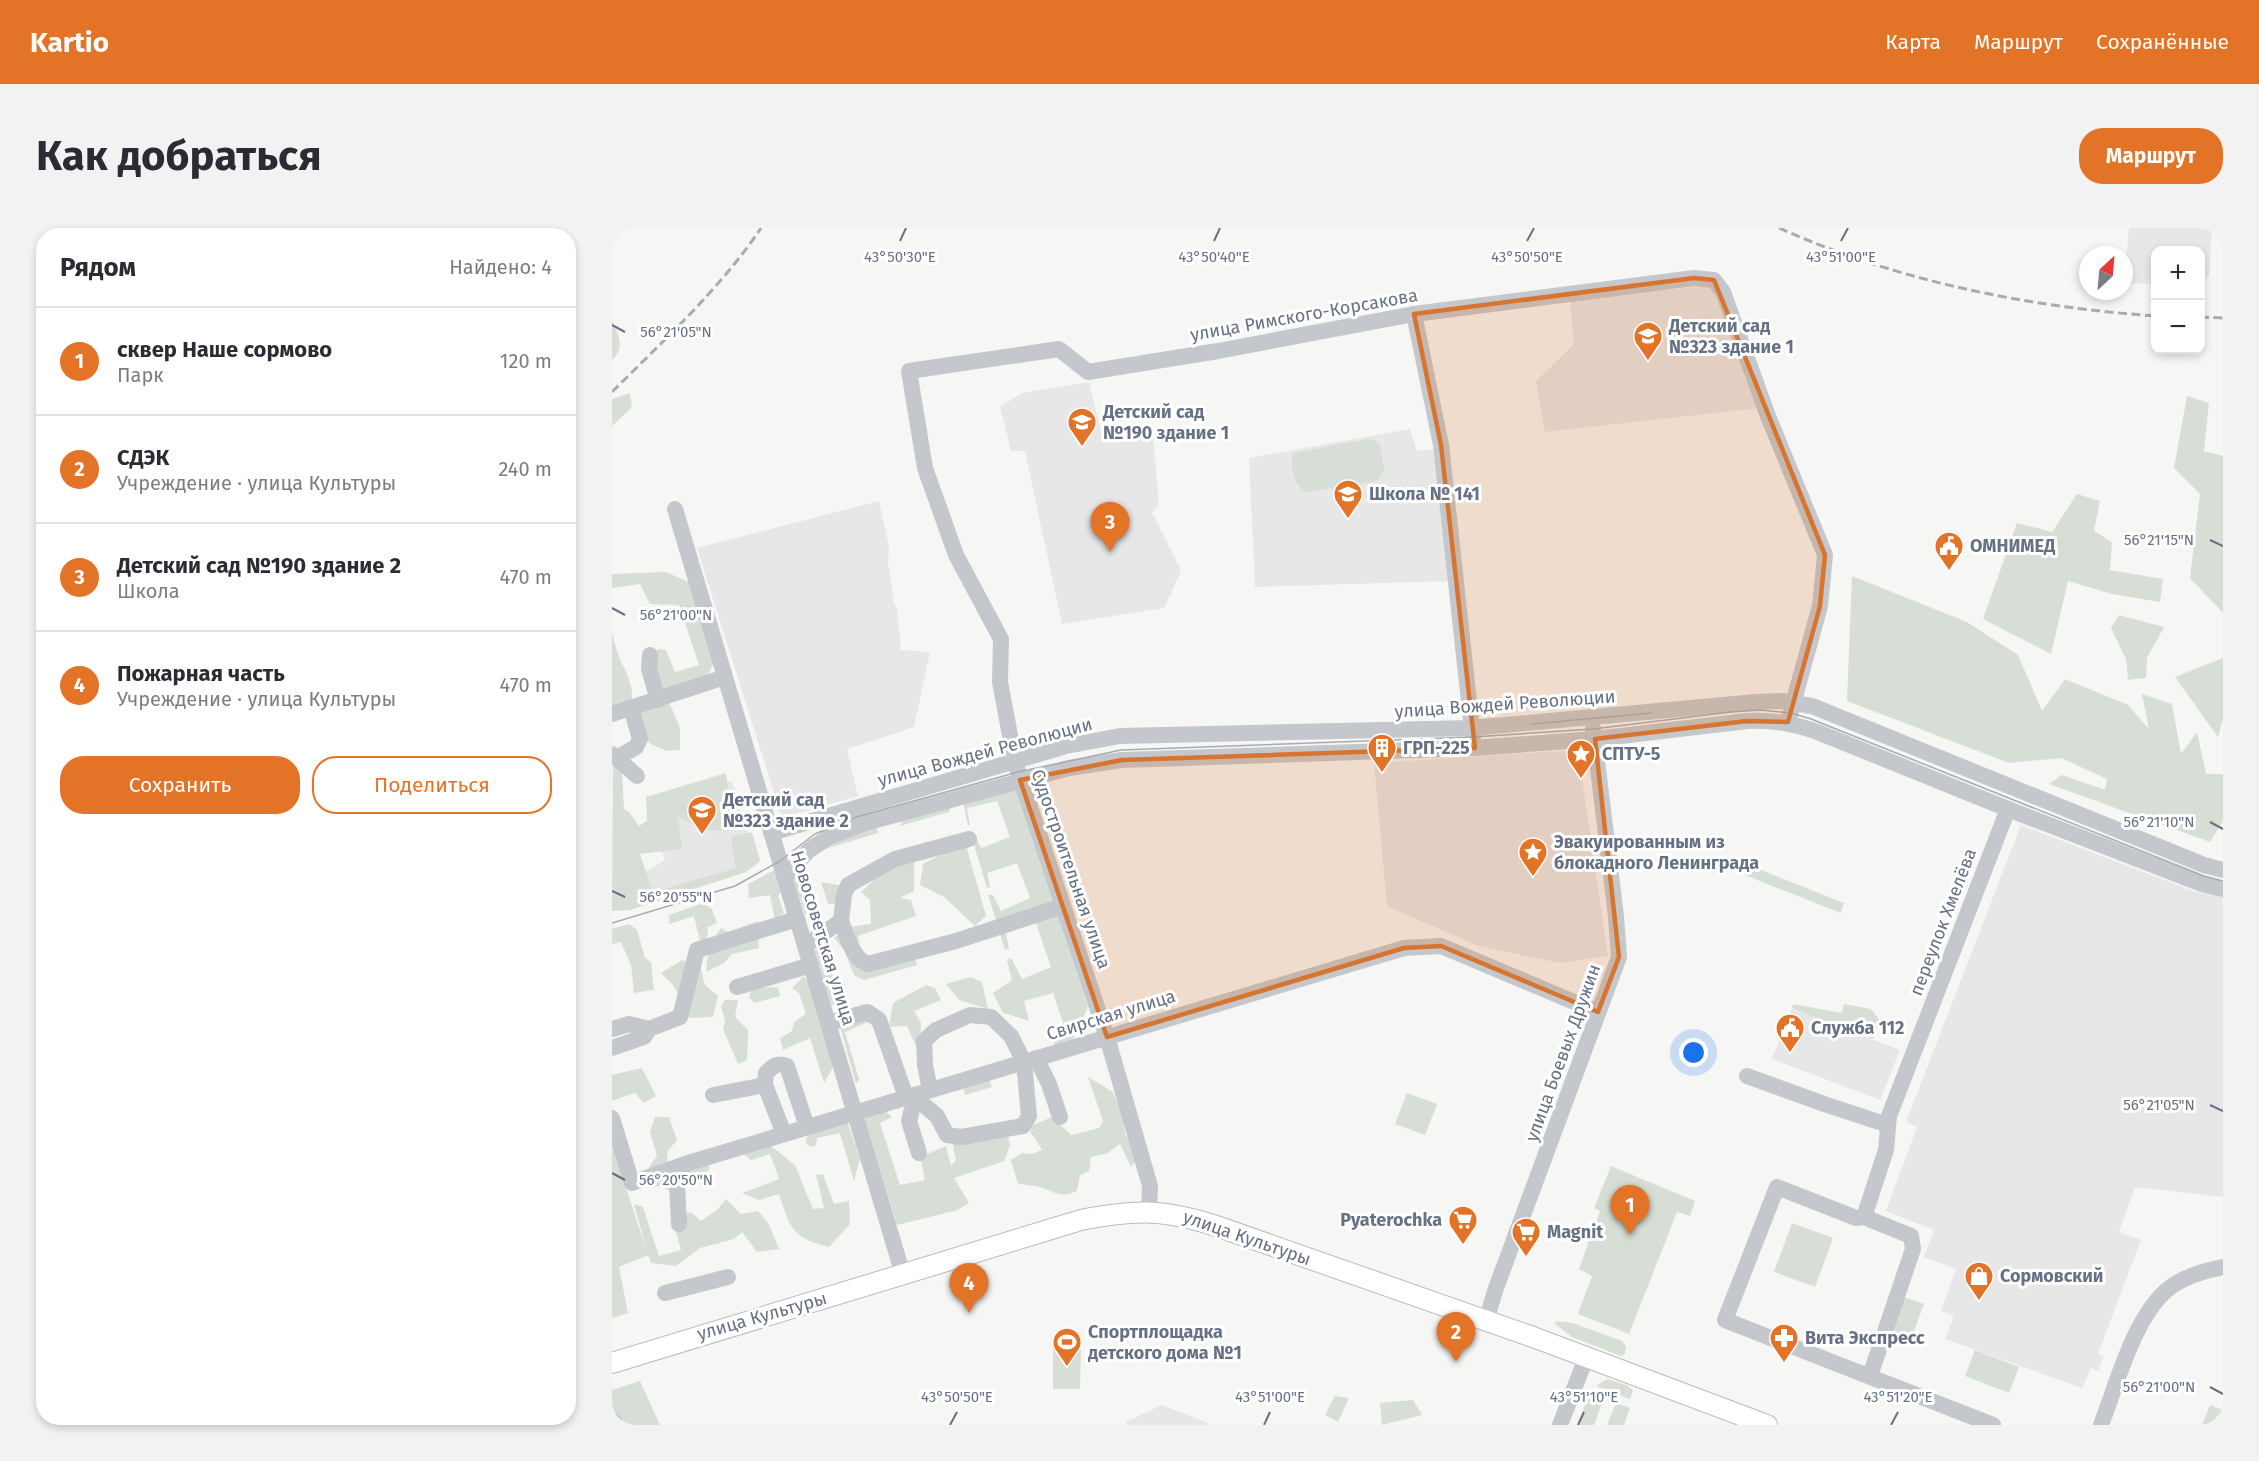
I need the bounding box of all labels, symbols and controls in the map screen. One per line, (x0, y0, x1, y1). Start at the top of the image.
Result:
text: Kartio (30, 26, 109, 59)
text: Карта (1885, 29, 1941, 55)
text: Маршрут (1974, 29, 2063, 55)
text: Сохранённые (2096, 29, 2229, 55)
button: Маршрут (2079, 128, 2223, 184)
text: Как добраться (36, 131, 322, 181)
north arrow (2079, 246, 2133, 300)
map controls (2151, 246, 2205, 354)
button: + (2151, 246, 2205, 300)
text: 43°50'30"E (864, 248, 936, 266)
text: 43°50'40"E (1178, 248, 1250, 266)
text: 43°50'50"E (1491, 248, 1563, 266)
text: 43°51'00"E (1806, 248, 1876, 266)
text: Рядом (60, 252, 136, 283)
text: Найдено: 4 (449, 255, 552, 279)
street label: улица Римского-Корсакова (1189, 284, 1419, 346)
button: − (2151, 300, 2205, 354)
place label: Детский сад №323 здание 1 (1668, 315, 1794, 358)
school or university icon: Детский сад №323 здание 1 (1632, 320, 1664, 362)
text: 56°21'05"N (640, 323, 712, 341)
text: сквер Наше сормово (117, 336, 332, 363)
text: 1 (75, 349, 84, 373)
text: 120 m (500, 349, 552, 373)
text: Парк (117, 363, 164, 387)
place label: Детский сад №190 здание 1 (1102, 401, 1229, 444)
school or university icon: Детский сад №190 здание 1 (1066, 406, 1098, 448)
text: СДЭК (117, 444, 169, 471)
text: 2 (74, 457, 85, 481)
text: 240 m (498, 457, 552, 481)
text: Учреждение · улица Культуры (117, 471, 396, 495)
school or university icon: Школа № 141 (1332, 478, 1364, 520)
place label: Школа № 141 (1369, 483, 1480, 505)
pin: 3 (1090, 502, 1130, 552)
public building icon: ОМНИМЕД (1933, 530, 1965, 572)
text: 56°21'15"N (2124, 531, 2194, 549)
place label: ОМНИМЕД (1970, 535, 2056, 557)
text: Детский сад №190 здание 2 (117, 552, 401, 579)
text: 3 (74, 565, 85, 589)
text: 470 m (500, 565, 552, 589)
text: Школа (117, 579, 180, 603)
text: 56°21'00"N (640, 606, 712, 624)
text: Пожарная часть (117, 660, 285, 687)
text: 4 (74, 673, 85, 697)
text: 470 m (500, 673, 552, 697)
street label: улица Вождей Революции (1394, 685, 1616, 723)
text: Учреждение · улица Культуры (117, 687, 396, 711)
street label: улица Вождей Революции (875, 713, 1095, 791)
building icon: ГРП-225 (1366, 732, 1398, 774)
place label: ГРП-225 (1403, 737, 1470, 759)
place icon: СПТУ-5 (1565, 738, 1597, 780)
place label: СПТУ-5 (1602, 743, 1661, 765)
button: Сохранить (60, 756, 300, 814)
button: Поделиться (312, 756, 552, 814)
street label: Судостроительная улица (1027, 766, 1115, 972)
place label: Детский сад №323 здание 2 (722, 789, 849, 832)
school or university icon: Детский сад №323 здание 2 (686, 794, 718, 836)
text: 56°21'10"N (2124, 813, 2194, 831)
place label: Эвакуированным из блокадного Ленинграда (1554, 831, 1759, 874)
place icon: Эвакуированным из блокадного Ленинграда (1517, 836, 1549, 878)
street label: переулок Хмелёва (1905, 845, 1981, 999)
street label: Новосоветская улица (786, 848, 860, 1028)
text: 56°20'55"N (640, 888, 712, 906)
street label: улица Боевых Дружин (1521, 961, 1605, 1145)
street label: Свирская улица (1044, 985, 1178, 1045)
public building icon: Служба 112 (1774, 1012, 1806, 1054)
place label: Служба 112 (1811, 1017, 1904, 1039)
your location (1679, 1038, 1708, 1067)
text: 56°21'05"N (2123, 1096, 2195, 1114)
text: 56°20'50"N (639, 1171, 713, 1189)
pin: 1 (1610, 1186, 1650, 1235)
supermarket icon: Pyaterochka (1447, 1204, 1479, 1246)
street label: улица Культуры (1180, 1206, 1314, 1270)
place label: Pyaterochka (1340, 1209, 1442, 1231)
supermarket icon: Magnit (1510, 1216, 1542, 1258)
place label: Magnit (1547, 1221, 1604, 1243)
shop icon: Сормовский (1963, 1260, 1995, 1302)
pin: 4 (950, 1264, 988, 1313)
place label: Сормовский (2000, 1265, 2104, 1287)
street label: улица Культуры (695, 1287, 829, 1345)
pin: 2 (1436, 1312, 1476, 1362)
place label: Спортплощадка детского дома №1 (1088, 1321, 1242, 1364)
pharmacy icon: Вита Экспресс (1768, 1322, 1800, 1364)
sports icon: Спортплощадка детского дома №1 (1051, 1326, 1083, 1368)
place label: Вита Экспресс (1805, 1327, 1925, 1349)
text: 56°21'00"N (2123, 1378, 2195, 1396)
text: 43°50'50"E (921, 1388, 993, 1406)
text: 43°51'00"E (1235, 1388, 1305, 1406)
text: 43°51'10"E (1550, 1388, 1618, 1406)
text: 43°51'20"E (1863, 1388, 1933, 1406)

